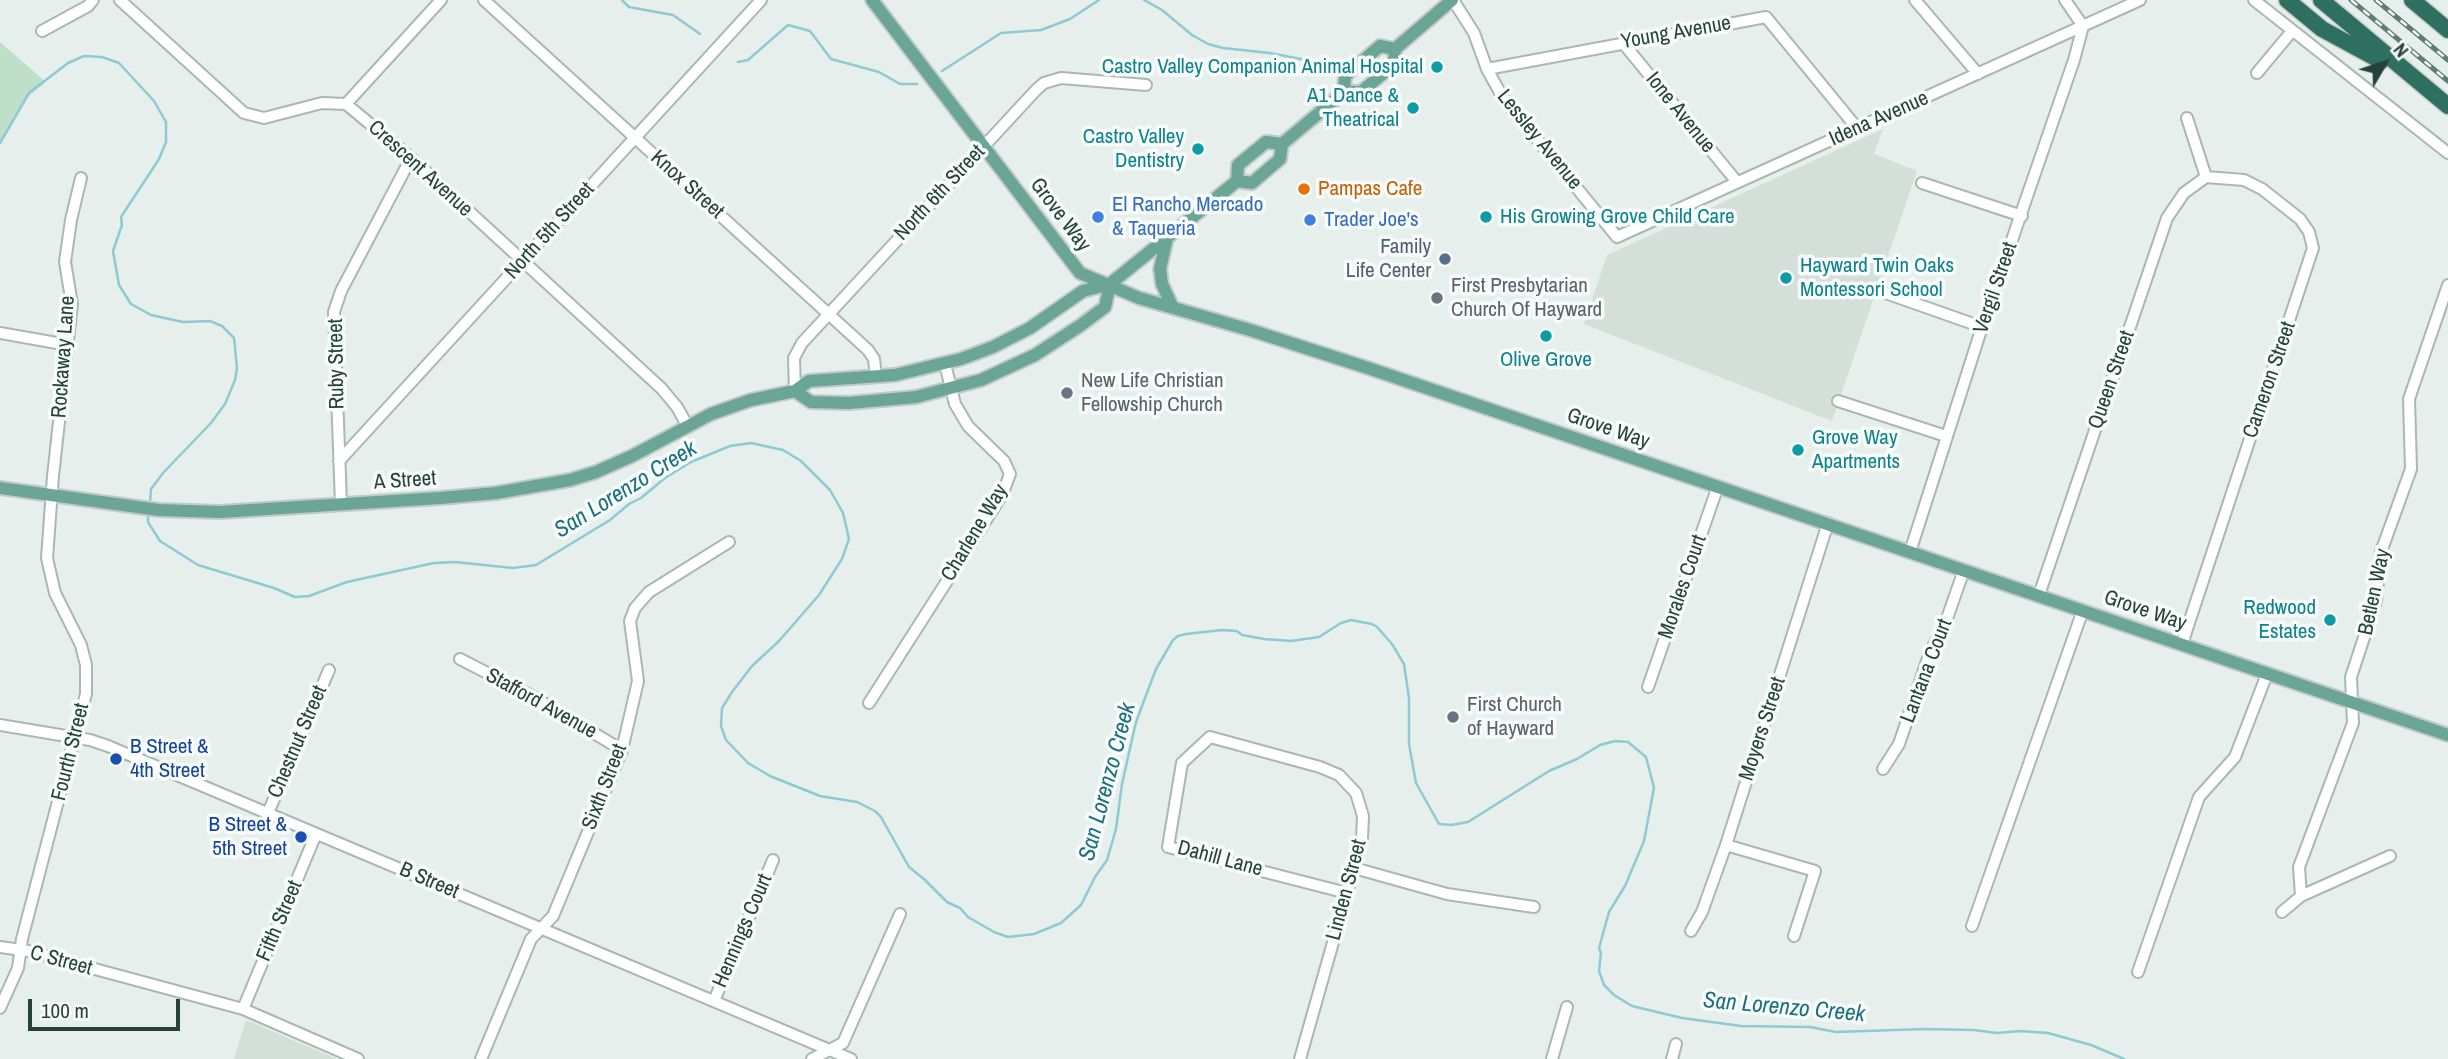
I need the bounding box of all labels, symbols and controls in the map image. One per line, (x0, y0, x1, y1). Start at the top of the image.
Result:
street label: Young Avenue (1619, 11, 1733, 55)
north arrow (2350, 28, 2420, 98)
text: N (2388, 37, 2415, 62)
place label: Castro Valley Companion Animal Hospital (1102, 54, 1423, 80)
marker: Castro Valley Companion Animal Hospital (1429, 59, 1445, 75)
street label: Ione Avenue (1640, 68, 1720, 158)
place label: A1 Dance & Theatrical (1307, 83, 1399, 133)
street label: Lessley Avenue (1491, 85, 1587, 195)
street label: Idena Avenue (1825, 86, 1933, 152)
marker: A1 Dance & Theatrical (1405, 100, 1421, 116)
street label: Crescent Avenue (363, 116, 477, 222)
place label: Castro Valley Dentistry (1083, 124, 1184, 174)
street label: North 6th Street (889, 140, 991, 246)
marker: Castro Valley Dentistry (1190, 141, 1206, 157)
street label: Knox Street (645, 146, 729, 224)
street label: Grove Way (1024, 173, 1096, 257)
place label: Pampas Cafe (1318, 176, 1422, 202)
street label: North 5th Street (500, 177, 600, 285)
marker: Pampas Cafe (1296, 181, 1312, 197)
place label: El Rancho Mercado & Taqueria (1112, 192, 1263, 242)
place label: His Growing Grove Child Care (1500, 204, 1734, 230)
place label: Trader Joe's (1324, 207, 1419, 233)
marker: El Rancho Mercado & Taqueria (1090, 209, 1106, 225)
marker: His Growing Grove Child Care (1478, 209, 1494, 225)
marker: Trader Joe's (1302, 212, 1318, 228)
place label: Family Life Center (1346, 234, 1431, 284)
street label: Vergil Street (1969, 239, 2023, 337)
marker: Family Life Center (1437, 251, 1453, 267)
place label: Hayward Twin Oaks Montessori School (1800, 253, 1954, 303)
marker: Hayward Twin Oaks Montessori School (1778, 270, 1794, 286)
place label: First Presbytarian Church Of Hayward (1451, 273, 1602, 323)
marker: First Presbytarian Church Of Hayward (1429, 290, 1445, 306)
street label: Rockaway Lane (47, 295, 81, 419)
street label: Ruby Street (324, 318, 350, 410)
street label: Cameron Street (2238, 318, 2302, 442)
street label: Queen Street (2083, 327, 2141, 433)
marker: Olive Grove (1538, 328, 1554, 344)
place label: Olive Grove (1500, 347, 1592, 373)
place label: New Life Christian Fellowship Church (1081, 368, 1224, 418)
marker: New Life Christian Fellowship Church (1059, 385, 1075, 401)
street label: Grove Way (1563, 403, 1653, 455)
place label: Grove Way Apartments (1812, 425, 1900, 475)
water label: San Lorenzo Creek (550, 435, 702, 545)
marker: Grove Way Apartments (1790, 442, 1806, 458)
street label: A Street (373, 466, 437, 496)
street label: Charlene Way (936, 480, 1014, 586)
street label: Morales Court (1653, 532, 1713, 642)
street label: Betlen Way (2354, 547, 2396, 637)
street label: Grove Way (2100, 585, 2190, 637)
place label: Redwood Estates (2243, 595, 2316, 645)
marker: Redwood Estates (2322, 612, 2338, 628)
street label: Lantana Court (1896, 616, 1958, 726)
street label: Stafford Avenue (481, 663, 601, 745)
street label: Moyers Street (1734, 674, 1792, 784)
street label: Chestnut Street (263, 682, 333, 802)
place label: First Church of Hayward (1467, 692, 1562, 742)
water label: San Lorenzo Creek (1074, 700, 1142, 864)
street label: Fourth Street (47, 701, 95, 803)
marker: First Church of Hayward (1445, 709, 1461, 725)
place label: B Street & 4th Street (130, 734, 208, 784)
street label: Sixth Street (577, 740, 633, 834)
marker: B Street & 4th Street (108, 751, 124, 767)
place label: B Street & 5th Street (209, 812, 287, 862)
marker: B Street & 5th Street (293, 829, 309, 845)
street label: Dahill Lane (1175, 836, 1265, 882)
street label: Linden Street (1321, 837, 1373, 943)
street label: B Street (395, 857, 463, 905)
street label: Hennings Court (708, 871, 778, 991)
street label: Fifth Street (252, 877, 308, 965)
street label: C Street (27, 941, 95, 981)
scale bar (32, 986, 184, 1030)
water label: San Lorenzo Creek (1702, 987, 1866, 1029)
text: 100 m (41, 996, 89, 1025)

